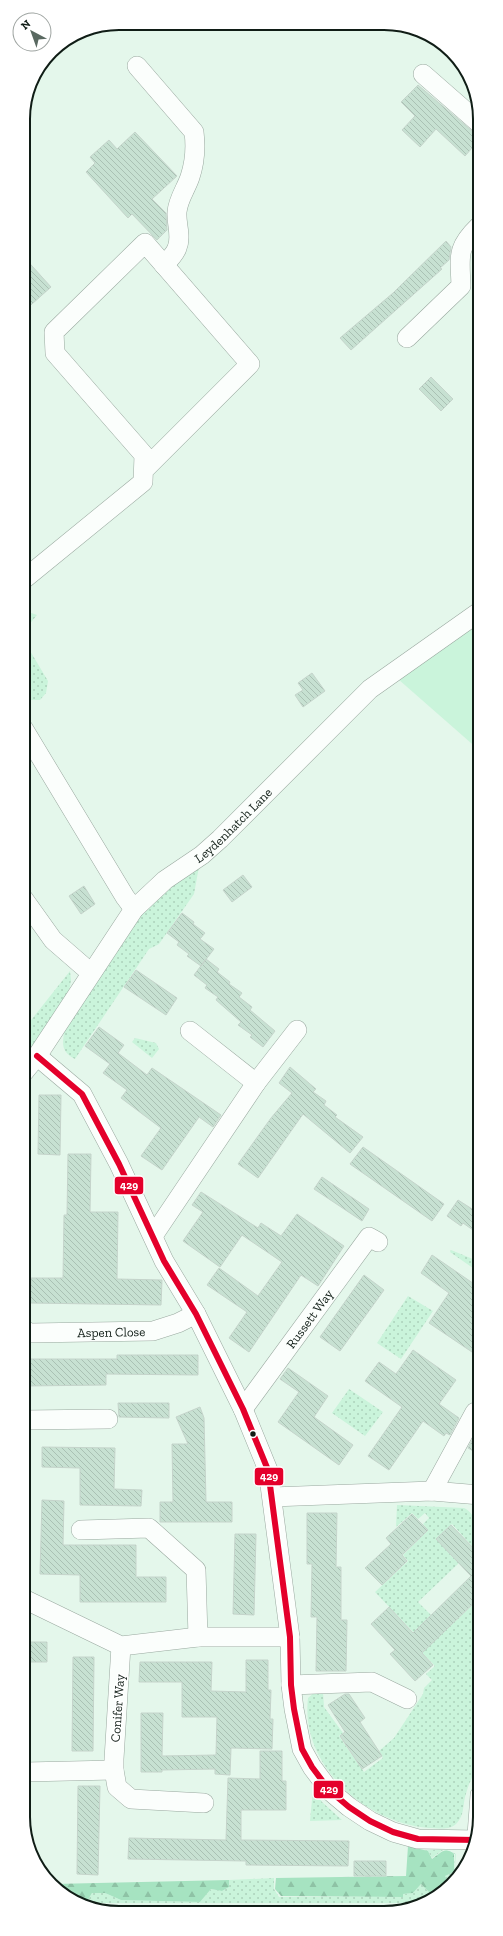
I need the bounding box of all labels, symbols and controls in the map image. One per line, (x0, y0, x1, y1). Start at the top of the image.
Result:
north arrow (12, 12, 52, 52)
text: N (18, 17, 34, 32)
street label: Leydenhatch Lane (192, 785, 275, 866)
line badge: 429 (114, 1176, 144, 1195)
text: 429 (120, 1179, 138, 1192)
street label: Russett Way (283, 1286, 336, 1351)
street label: Aspen Close (77, 1324, 146, 1340)
unlabelled marker (248, 1429, 258, 1439)
line badge: 429 (254, 1467, 284, 1486)
text: 429 (260, 1470, 278, 1483)
street label: Conifer Way (108, 1673, 127, 1743)
line badge: 429 (313, 1780, 344, 1799)
text: 429 (320, 1783, 338, 1796)

